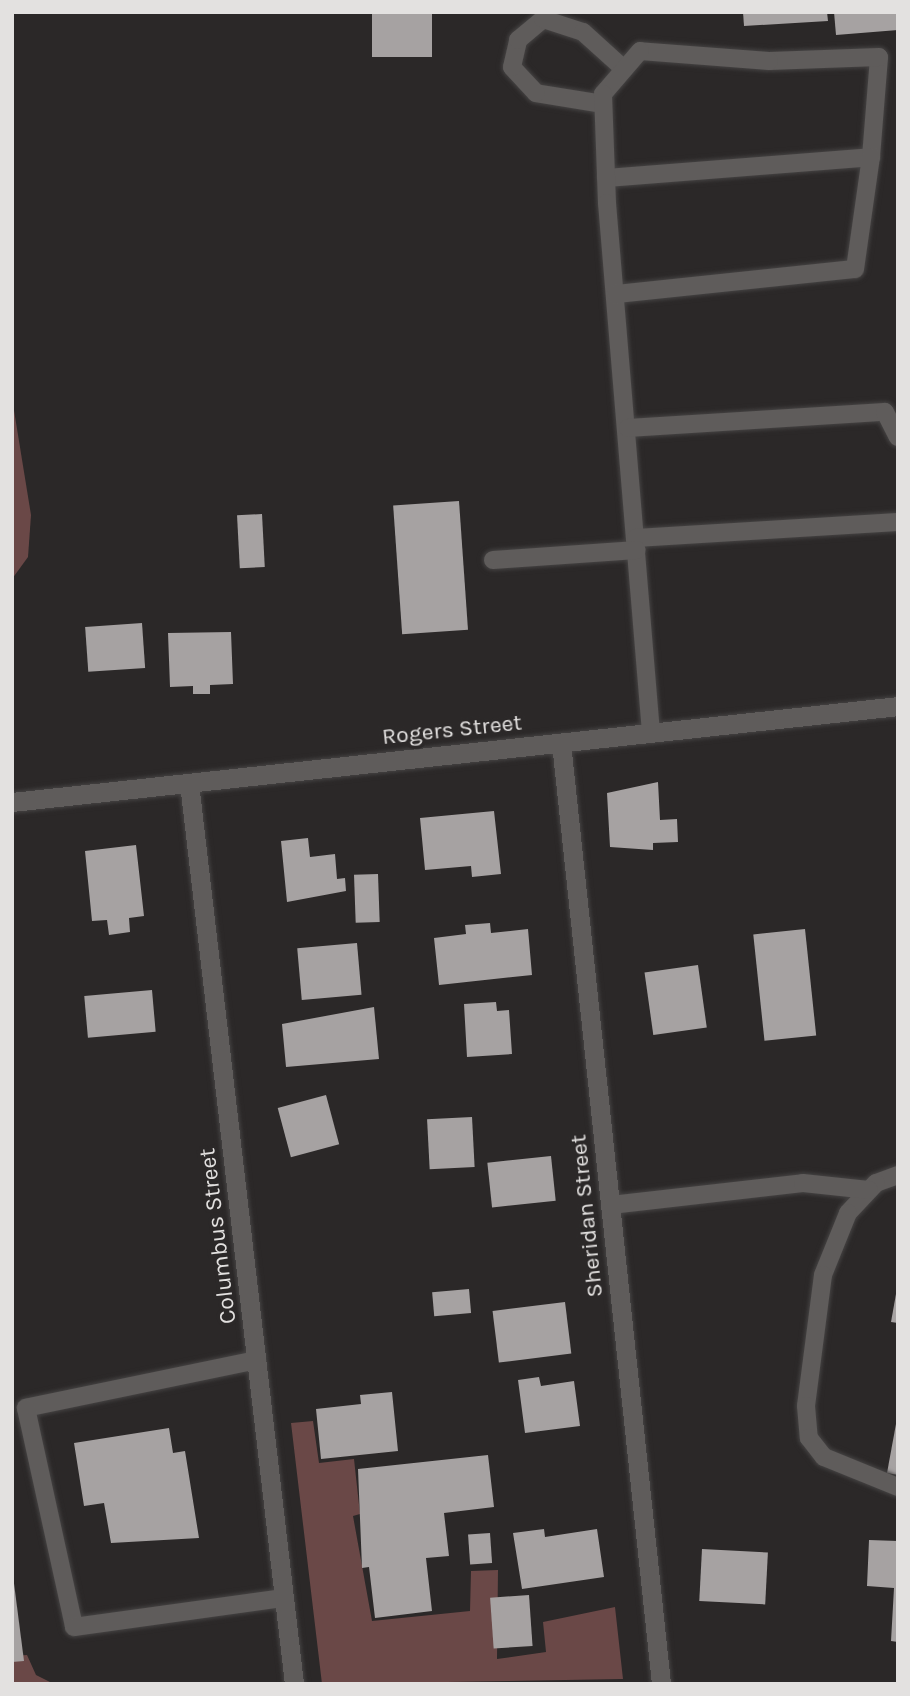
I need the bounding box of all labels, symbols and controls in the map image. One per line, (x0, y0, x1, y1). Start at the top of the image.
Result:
street label: Rogers Street (381, 709, 523, 751)
street label: Sheridan Street (565, 1133, 609, 1299)
street label: Columbus Street (194, 1147, 242, 1325)

